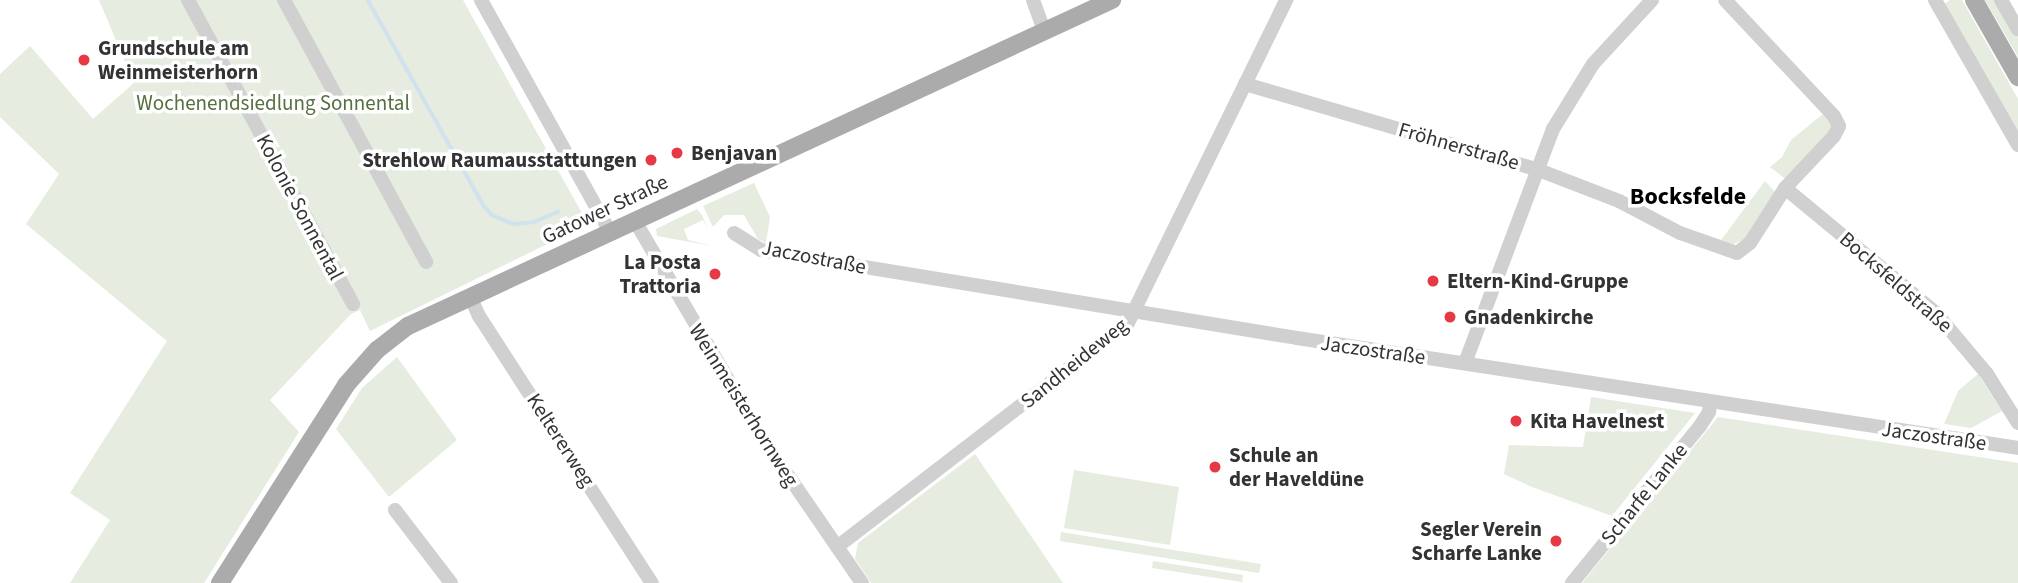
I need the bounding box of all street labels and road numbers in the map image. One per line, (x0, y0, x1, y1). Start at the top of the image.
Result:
street label: Fröhnerstraße (1396, 117, 1522, 175)
street label: Kolonie Sonnental (251, 130, 349, 284)
street label: Gatower Straße (538, 169, 672, 249)
street label: Bocksfeldstraße (1834, 226, 1958, 338)
street label: Jaczostraße (760, 235, 868, 279)
street label: Sandheideweg (1016, 312, 1132, 414)
street label: Weinmeisterhornweg (684, 319, 804, 491)
street label: Jaczostraße (1319, 330, 1427, 370)
street label: Keltererweg (522, 389, 600, 491)
street label: Jaczostraße (1880, 416, 1988, 456)
street label: Scharfe Lanke (1595, 438, 1693, 550)

